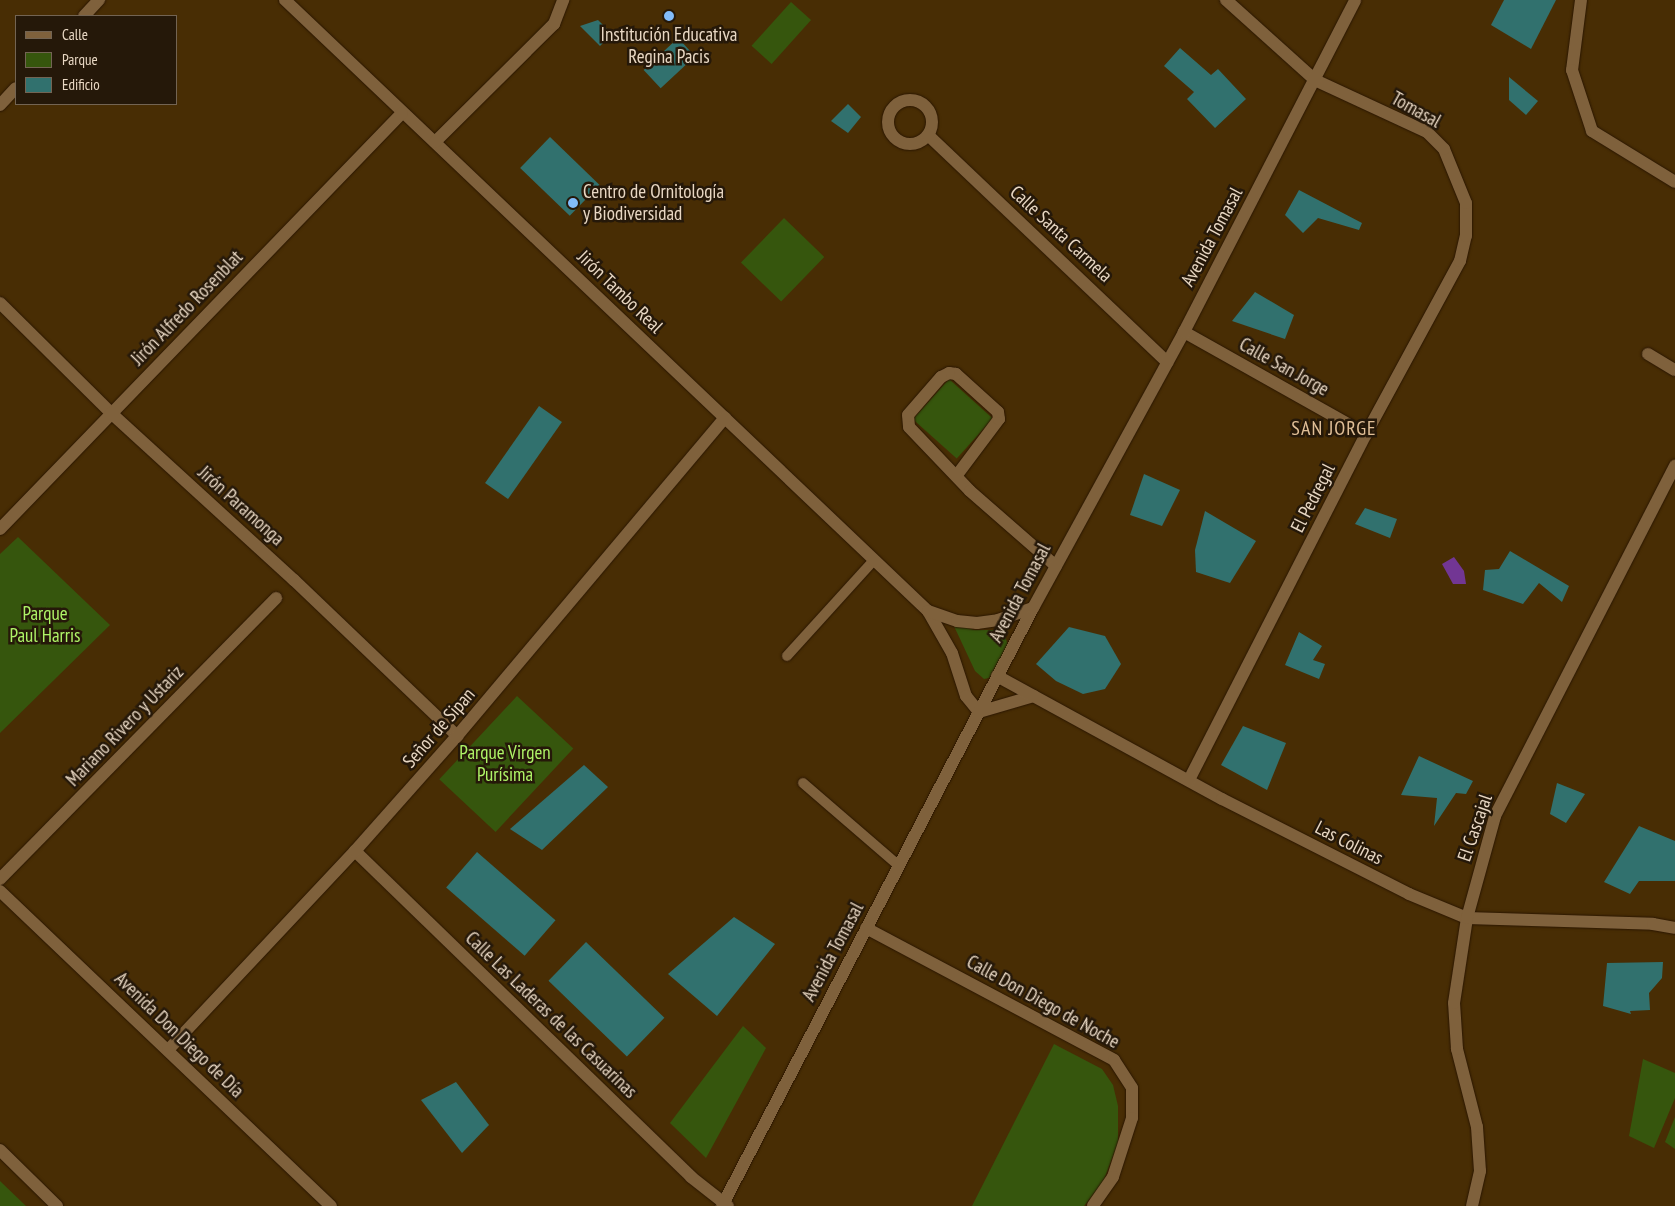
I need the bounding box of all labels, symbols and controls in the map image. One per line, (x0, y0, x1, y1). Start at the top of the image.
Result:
marker: Institución Educativa Regina Pacis (663, 10, 675, 22)
legend (15, 15, 178, 105)
place label: Institución Educativa Regina Pacis (601, 24, 737, 68)
text: Calle (62, 25, 88, 44)
text: Parque (62, 50, 98, 69)
text: Edificio (62, 75, 100, 94)
street label: Tomasal (1387, 87, 1445, 133)
place label: Centro de Ornitología y Biodiversidad (583, 181, 724, 225)
street label: Calle Santa Carmela (1005, 181, 1117, 287)
street label: Avenida Tomasal (1176, 183, 1248, 291)
marker: Centro de Ornitología y Biodiversidad (567, 197, 579, 209)
street label: Jirón Alfredo Rosenblat (126, 246, 248, 370)
street label: Jirón Tambo Real (572, 246, 668, 338)
street label: Calle San Jorge (1235, 333, 1333, 401)
district label: SAN JORGE (1290, 416, 1378, 440)
street label: El Pedregal (1286, 460, 1340, 536)
street label: Jirón Paramonga (193, 462, 289, 550)
street label: Avenida Tomasal (984, 539, 1056, 647)
park label: Parque Paul Harris (9, 603, 81, 647)
street label: Mariano Rivero y Ustariz (61, 661, 189, 791)
street label: Señor de Sipan (398, 683, 480, 773)
park label: Parque Virgen Purísima (459, 742, 551, 786)
street label: El Cascajal (1453, 791, 1497, 865)
street label: Las Colinas (1311, 816, 1387, 870)
street label: Avenida Tomasal (797, 898, 869, 1006)
street label: Calle Las Laderas de las Casuarinas (461, 927, 641, 1103)
street label: Calle Don Diego de Noche (963, 951, 1123, 1053)
street label: Avenida Don Diego de Día (110, 968, 248, 1102)

